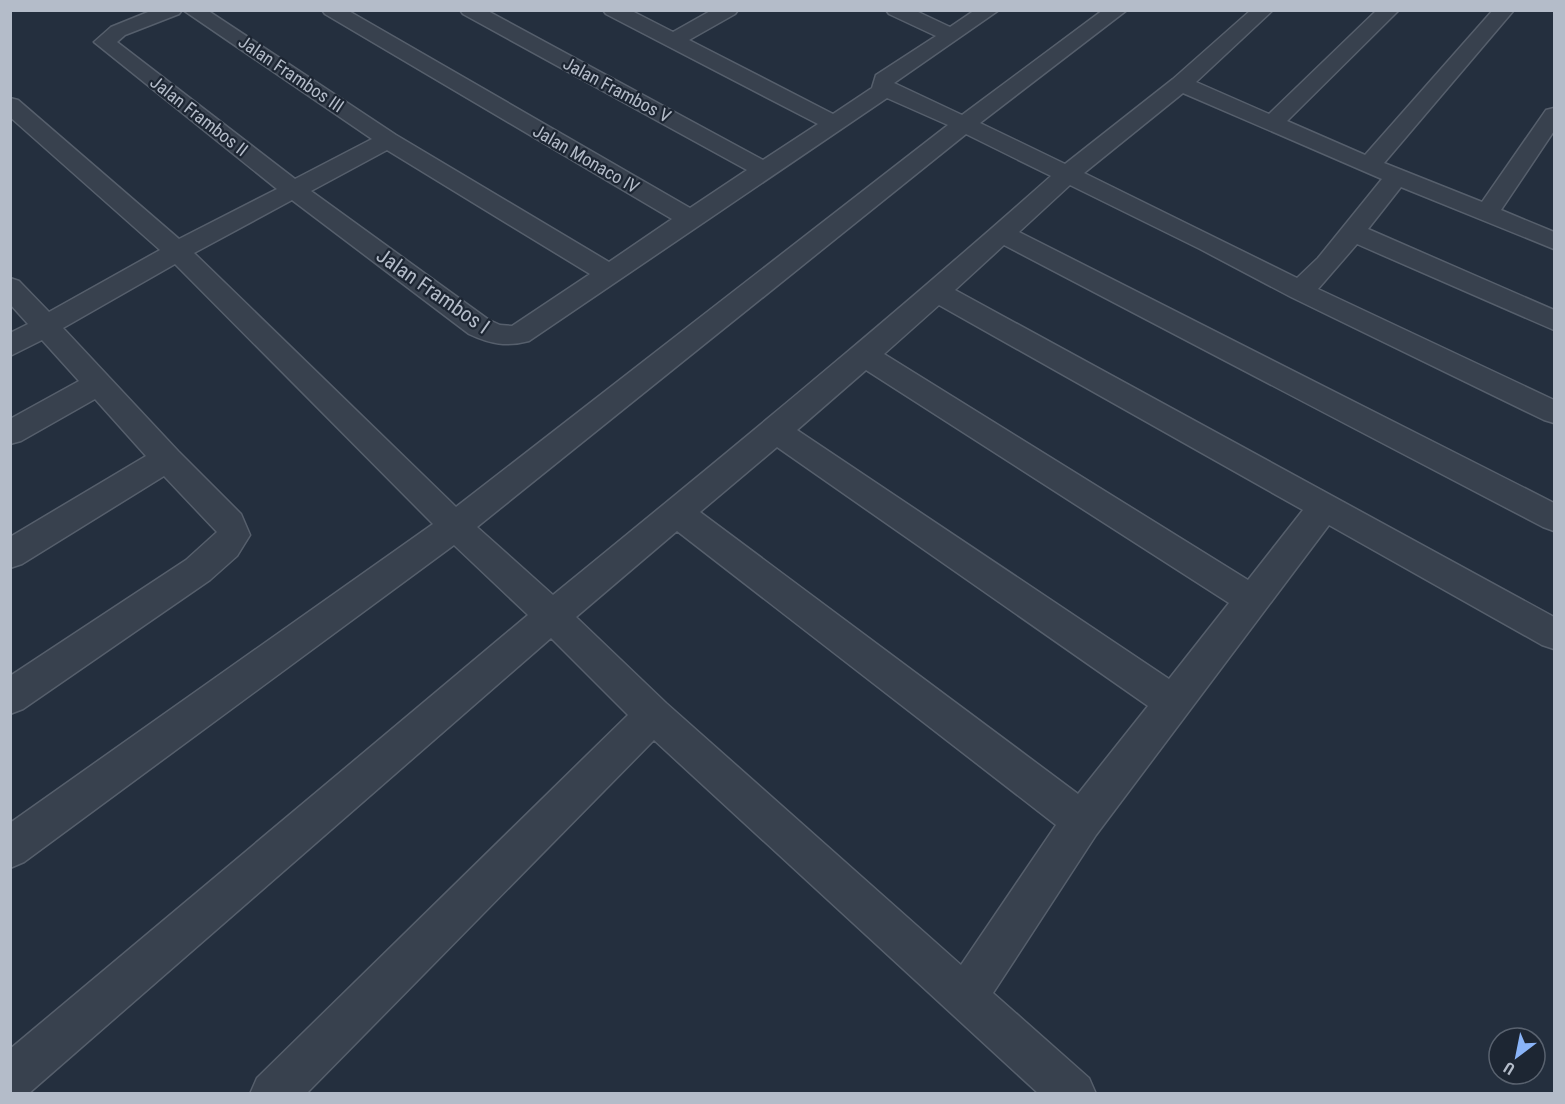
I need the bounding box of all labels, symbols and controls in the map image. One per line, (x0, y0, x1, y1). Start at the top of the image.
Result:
street label: Jalan Frambos III (235, 31, 348, 117)
street label: Jalan Frambos V (560, 52, 675, 127)
street label: Jalan Frambos II (146, 71, 252, 160)
street label: Jalan Monaco IV (529, 120, 643, 197)
street label: Jalan Frambos I (372, 243, 494, 339)
north arrow (1487, 1026, 1547, 1086)
text: U (1500, 1058, 1518, 1079)

